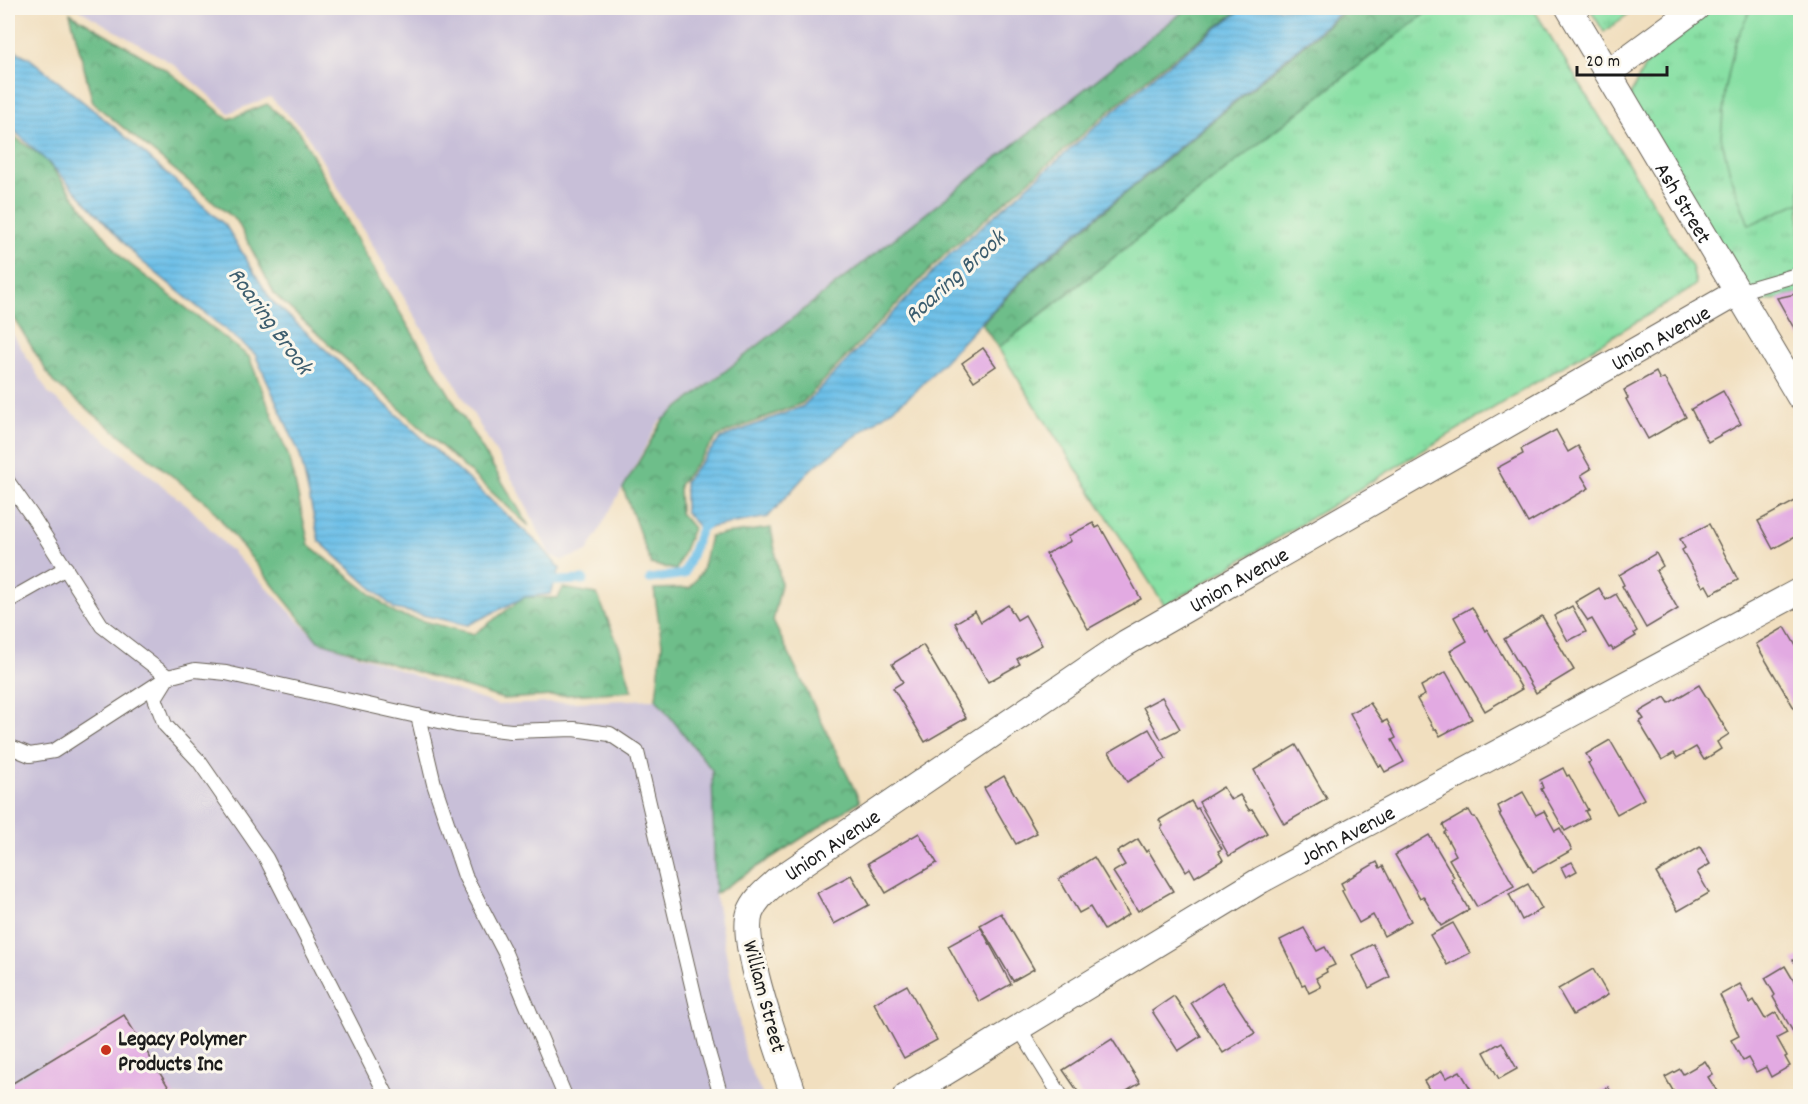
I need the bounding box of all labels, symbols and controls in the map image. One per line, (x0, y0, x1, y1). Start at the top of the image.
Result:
scale bar (1577, 39, 1667, 77)
text: 20 m (1586, 50, 1620, 75)
street label: Ash Street (1645, 158, 1718, 251)
water label: Roaring Brook (898, 222, 1016, 333)
water label: Roaring Brook (218, 261, 320, 384)
street label: Union Avenue (1606, 299, 1717, 381)
street label: Union Avenue (1185, 541, 1296, 622)
street label: John Avenue (1296, 799, 1401, 875)
street label: Union Avenue (779, 803, 888, 891)
street label: William Street (733, 937, 792, 1057)
place label: Legacy Polymer Products Inc (118, 1025, 247, 1081)
marker: Legacy Polymer Products Inc (99, 1043, 113, 1057)

